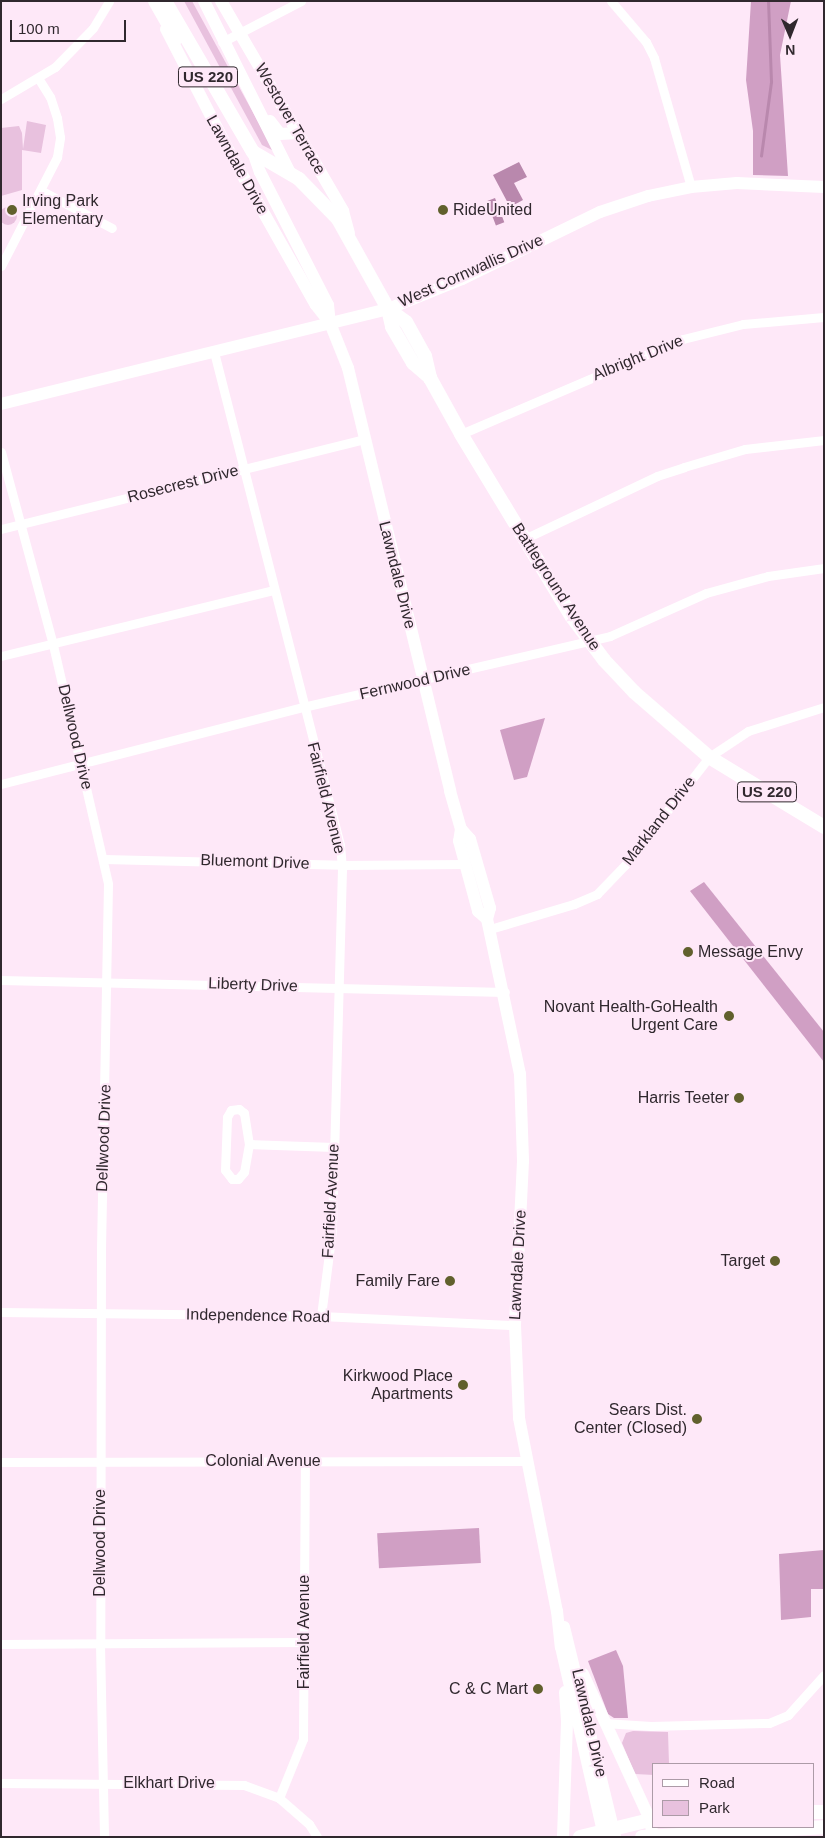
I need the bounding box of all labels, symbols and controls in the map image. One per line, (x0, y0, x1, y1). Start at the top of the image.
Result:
scale bar (12, 10, 129, 42)
north arrow (765, 10, 815, 60)
text: 100 m (18, 20, 60, 37)
text: N (785, 42, 795, 58)
street label: Westover Terrace (250, 60, 330, 178)
road number: US 220 (177, 64, 239, 90)
street label: Lawndale Drive (202, 112, 272, 218)
place label: Irving Park Elementary (22, 191, 103, 229)
place label: RideUnited (453, 200, 532, 220)
marker: Irving Park Elementary (6, 204, 18, 216)
marker: RideUnited (437, 204, 449, 216)
street label: West Cornwallis Drive (396, 230, 546, 312)
street label: Albright Drive (590, 331, 686, 385)
street label: Rosecrest Drive (125, 461, 241, 507)
street label: Lawndale Drive (374, 519, 420, 631)
street label: Battleground Avenue (507, 519, 605, 655)
street label: Fernwood Drive (358, 660, 472, 704)
street label: Dellwood Drive (54, 682, 96, 792)
street label: Fairfield Avenue (303, 740, 349, 856)
street label: Markland Drive (618, 773, 700, 869)
road number: US 220 (736, 780, 798, 804)
street label: Bluemont Drive (200, 850, 310, 874)
place label: Message Envy (698, 942, 803, 962)
marker: Message Envy (682, 946, 694, 958)
street label: Liberty Drive (208, 974, 298, 996)
place label: Novant Health-GoHealth Urgent Care (544, 997, 718, 1035)
marker: Novant Health-GoHealth Urgent Care (722, 1009, 736, 1023)
street label: Dellwood Drive (93, 1084, 115, 1192)
place label: Harris Teeter (637, 1088, 729, 1108)
marker: Harris Teeter (733, 1092, 745, 1104)
street label: Fairfield Avenue (318, 1143, 344, 1259)
street label: Lawndale Drive (506, 1209, 530, 1321)
place label: Target (721, 1251, 765, 1271)
marker: Target (769, 1255, 781, 1267)
place label: Family Fare (356, 1271, 440, 1291)
marker: Family Fare (444, 1275, 456, 1287)
street label: Independence Road (186, 1305, 330, 1327)
place label: Kirkwood Place Apartments (343, 1366, 453, 1404)
marker: Kirkwood Place Apartments (457, 1379, 469, 1391)
place label: Sears Dist. Center (Closed) (574, 1400, 687, 1438)
marker: Sears Dist. Center (Closed) (691, 1413, 703, 1425)
street label: Colonial Avenue (205, 1451, 321, 1471)
street label: Dellwood Drive (90, 1489, 110, 1597)
street label: Fairfield Avenue (294, 1574, 314, 1690)
street label: Lawndale Drive (567, 1667, 611, 1779)
place label: C & C Mart (449, 1679, 528, 1699)
marker: C & C Mart (532, 1683, 544, 1695)
legend (652, 1763, 815, 1828)
street label: Elkhart Drive (123, 1773, 215, 1793)
text: Road (699, 1774, 735, 1791)
text: Park (699, 1799, 730, 1816)

